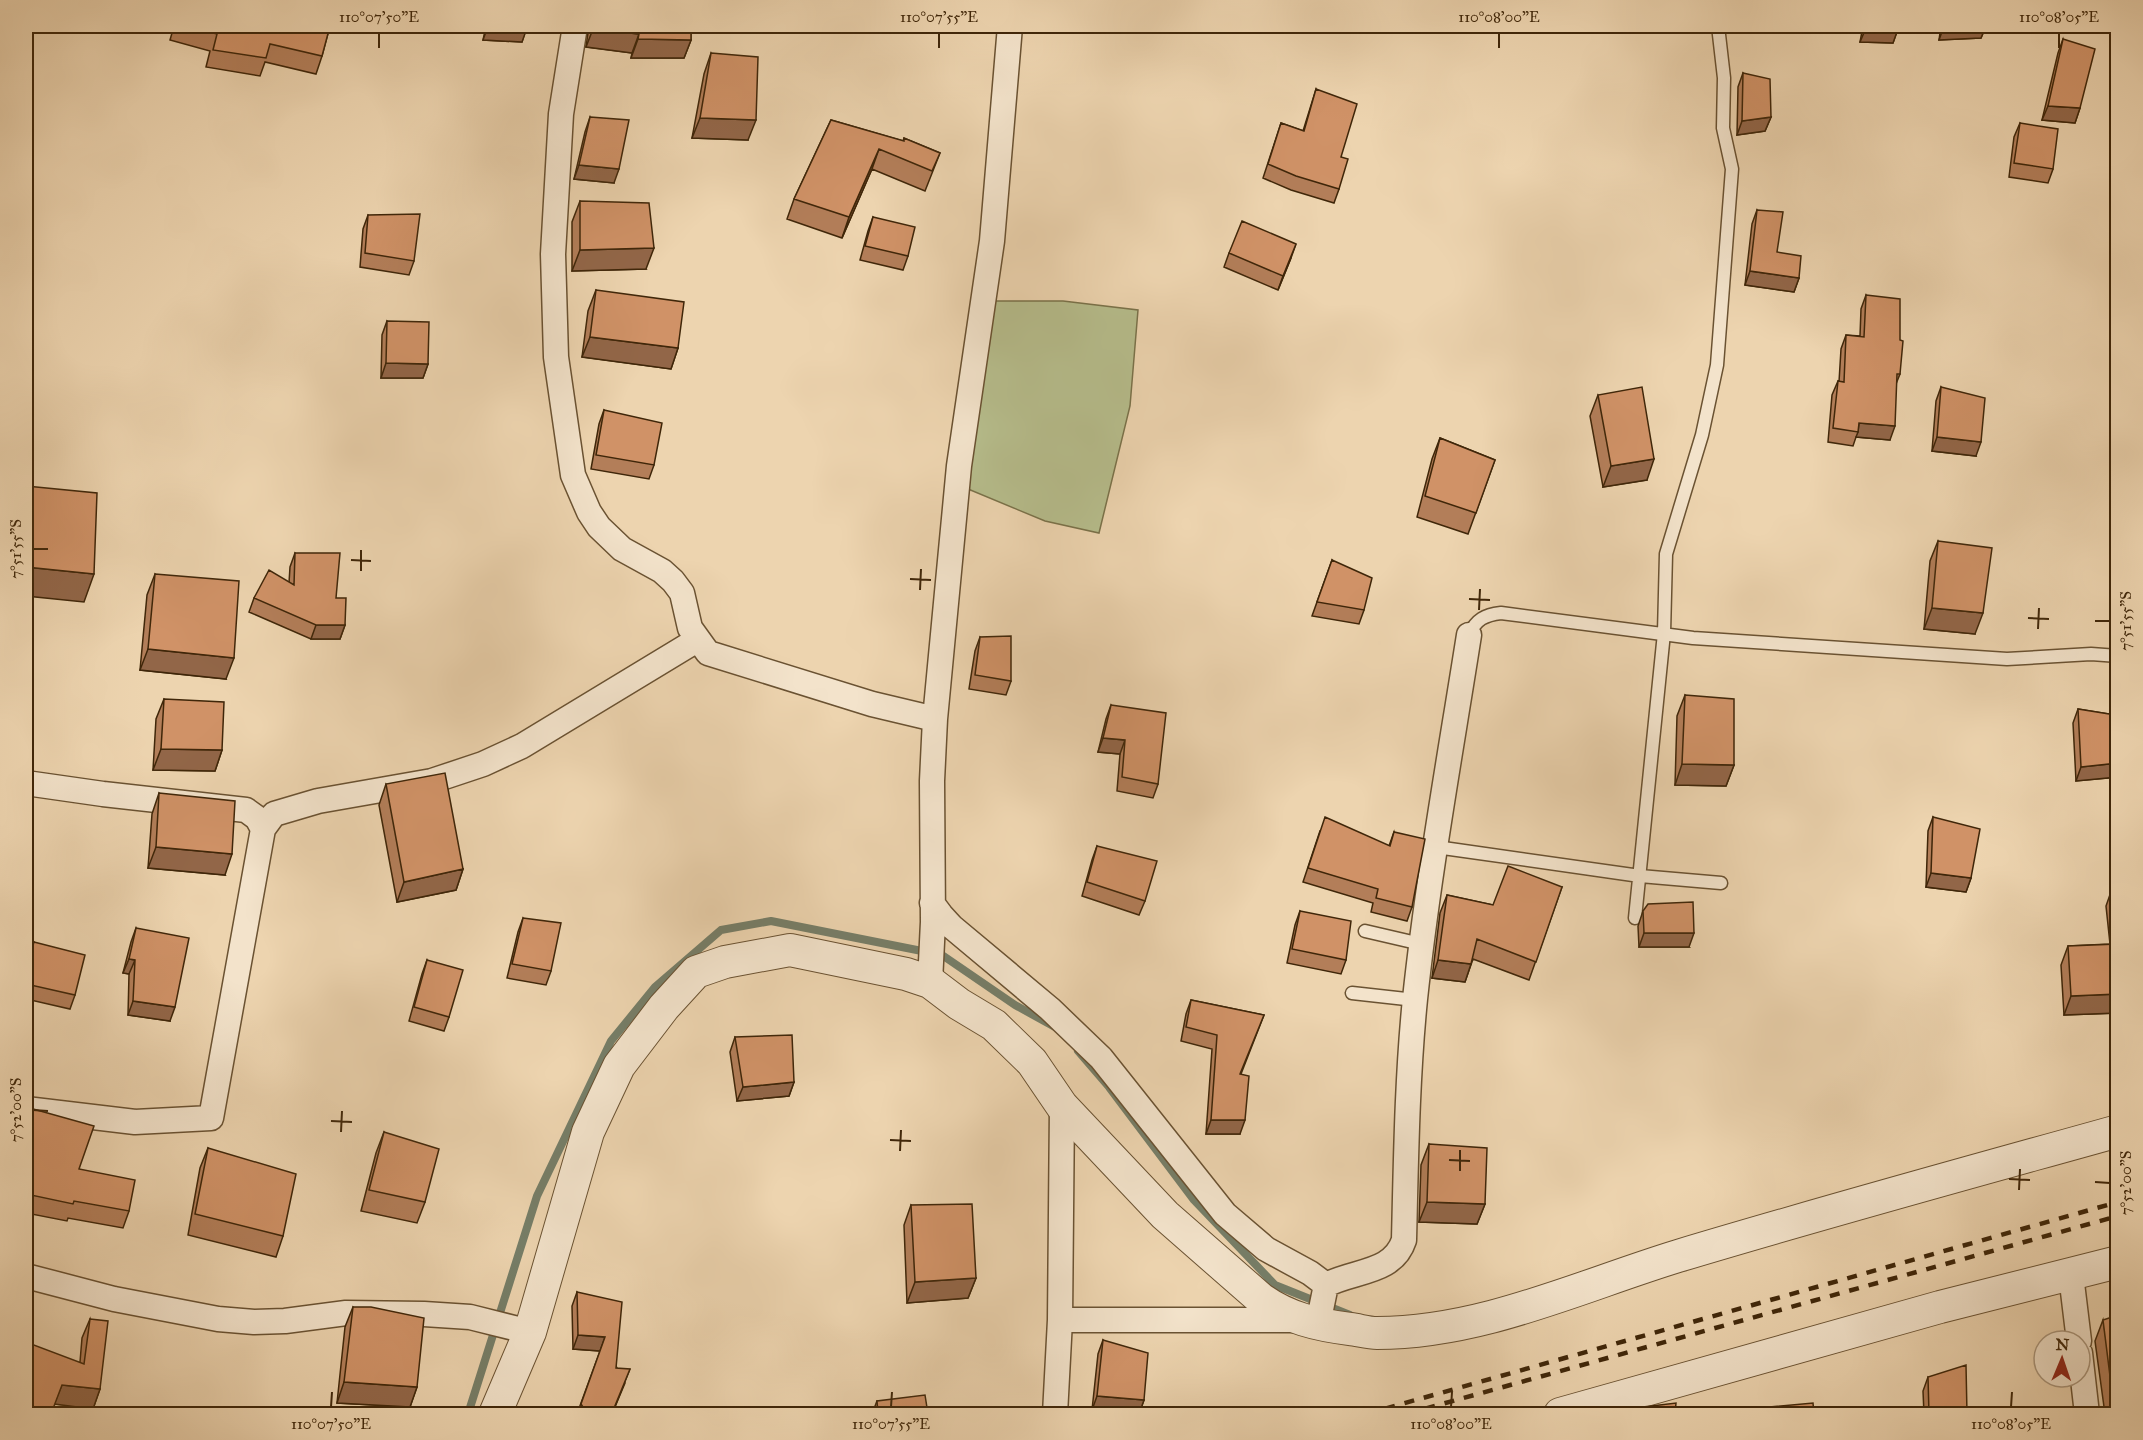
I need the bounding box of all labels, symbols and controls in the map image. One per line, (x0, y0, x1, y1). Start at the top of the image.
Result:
text: 110°07'50"E (339, 8, 419, 26)
text: 110°07'55"E (900, 8, 978, 26)
text: 110°08'00"E (1458, 8, 1540, 26)
text: 110°08'05"E (2019, 8, 2099, 26)
text: 7°51'55"S (7, 519, 25, 579)
text: 7°51'55"S (2117, 591, 2135, 651)
text: 7°52'00"S (7, 1078, 25, 1142)
text: 7°52'00"S (2117, 1151, 2135, 1215)
north arrow (2032, 1329, 2092, 1389)
text: N (2055, 1335, 2070, 1354)
text: 110°07'50"E (291, 1415, 371, 1433)
text: 110°07'55"E (852, 1415, 930, 1433)
text: 110°08'00"E (1410, 1415, 1492, 1433)
text: 110°08'05"E (1971, 1415, 2051, 1433)

